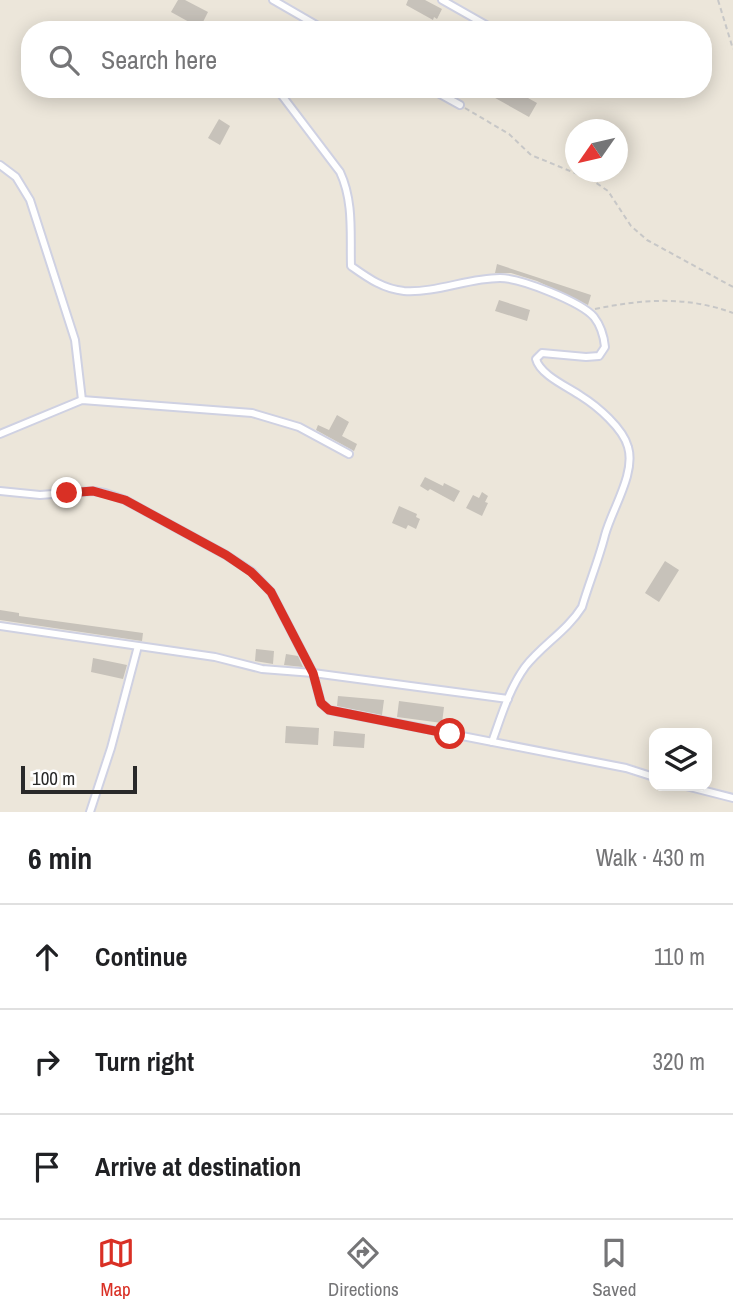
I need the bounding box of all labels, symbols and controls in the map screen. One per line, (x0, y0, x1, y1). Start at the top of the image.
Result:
search box (21, 21, 712, 98)
icon: search (45, 41, 83, 79)
text: Search here (101, 42, 217, 77)
north arrow (565, 119, 628, 182)
route end (51, 477, 82, 508)
route start (434, 718, 465, 749)
map controls (649, 728, 712, 791)
button: layers (649, 728, 712, 791)
scale bar (21, 763, 136, 795)
text: 100 m (32, 765, 75, 791)
text: 6 min (28, 838, 92, 878)
text: Walk · 430 m (596, 842, 705, 873)
icon: ahead (28, 938, 66, 976)
text: Continue (95, 939, 187, 974)
text: 110 m (654, 941, 705, 972)
icon: right (28, 1043, 66, 1081)
text: Turn right (95, 1044, 194, 1079)
text: 320 m (653, 1046, 705, 1077)
icon: arrive (28, 1148, 66, 1186)
text: Arrive at destination (95, 1149, 301, 1184)
tab: Map (97, 1234, 135, 1302)
tab: Directions (328, 1234, 399, 1302)
tab: Saved (592, 1234, 636, 1302)

